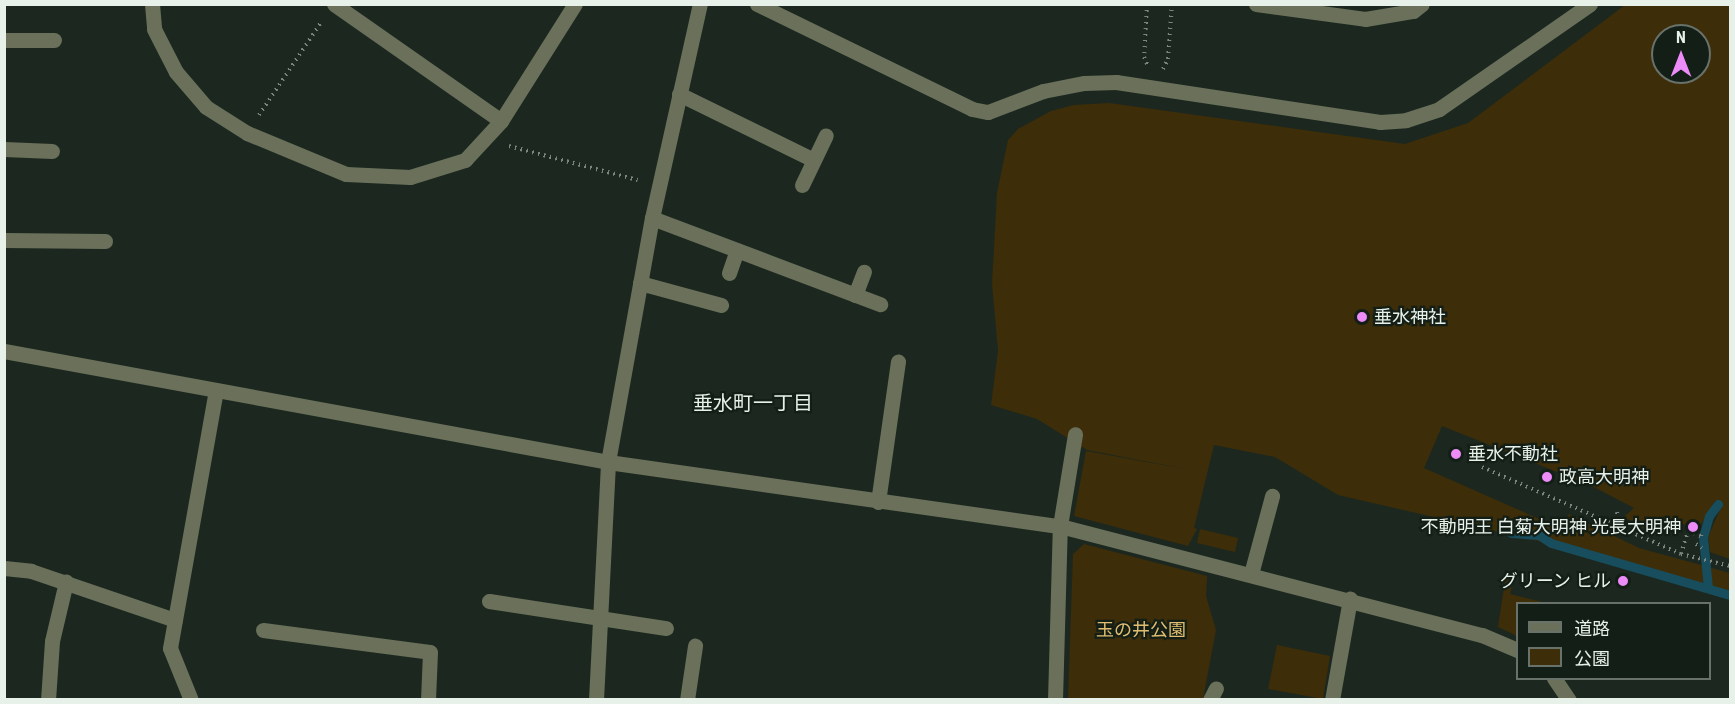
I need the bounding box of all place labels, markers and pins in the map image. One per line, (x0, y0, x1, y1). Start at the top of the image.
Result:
place label: 垂水神社 (1374, 306, 1446, 328)
marker: 垂水神社 (1355, 310, 1369, 324)
place label: 垂水不動社 (1468, 443, 1558, 465)
marker: 垂水不動社 (1449, 447, 1463, 461)
place label: 政高大明神 (1559, 466, 1649, 488)
marker: 政高大明神 (1540, 470, 1554, 484)
place label: 不動明王 白菊大明神 光長大明神 (1421, 516, 1681, 538)
marker: 不動明王 白菊大明神 光長大明神 (1686, 520, 1700, 534)
place label: グリーン ヒル (1499, 570, 1611, 592)
marker: グリーン ヒル (1616, 574, 1630, 588)

